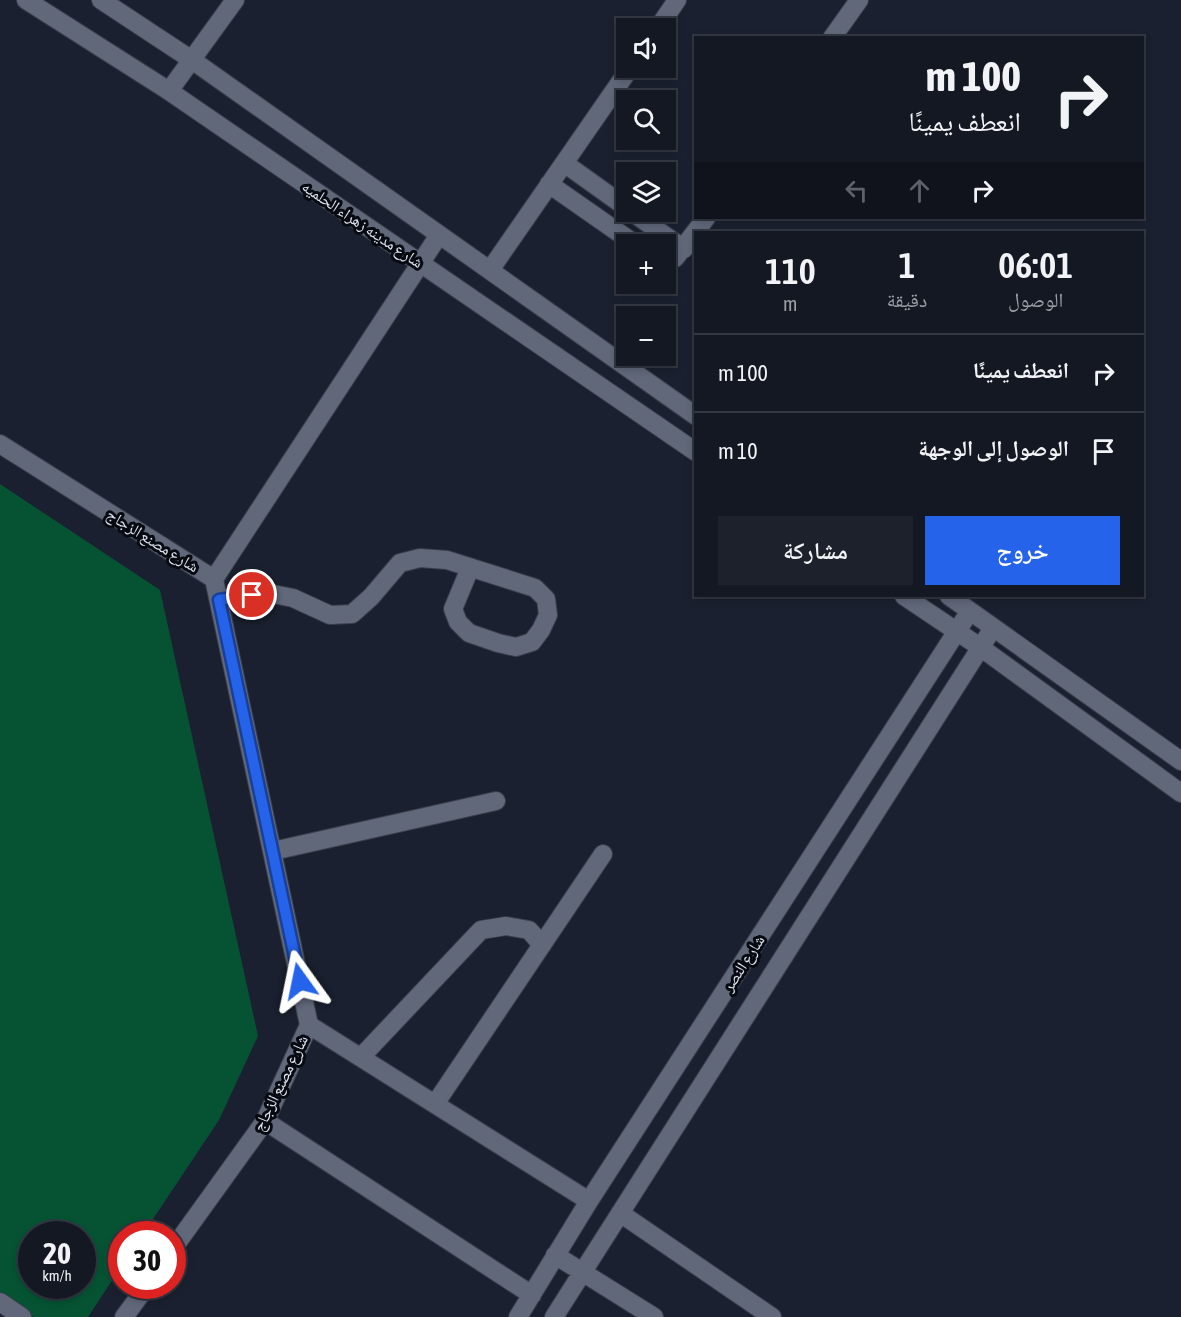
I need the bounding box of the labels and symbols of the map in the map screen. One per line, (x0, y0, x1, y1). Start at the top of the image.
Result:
street label: شارع مدينه زهراء الحلميه (298, 177, 427, 273)
street label: شارع مصنع الزجاج (103, 505, 202, 577)
pin (226, 569, 277, 620)
street label: شارع النصر (718, 932, 769, 996)
position arrow (268, 949, 332, 1013)
street label: شارع مصنع الزجاج (249, 1032, 313, 1135)
speed limit sign: 30 (108, 1221, 186, 1299)

